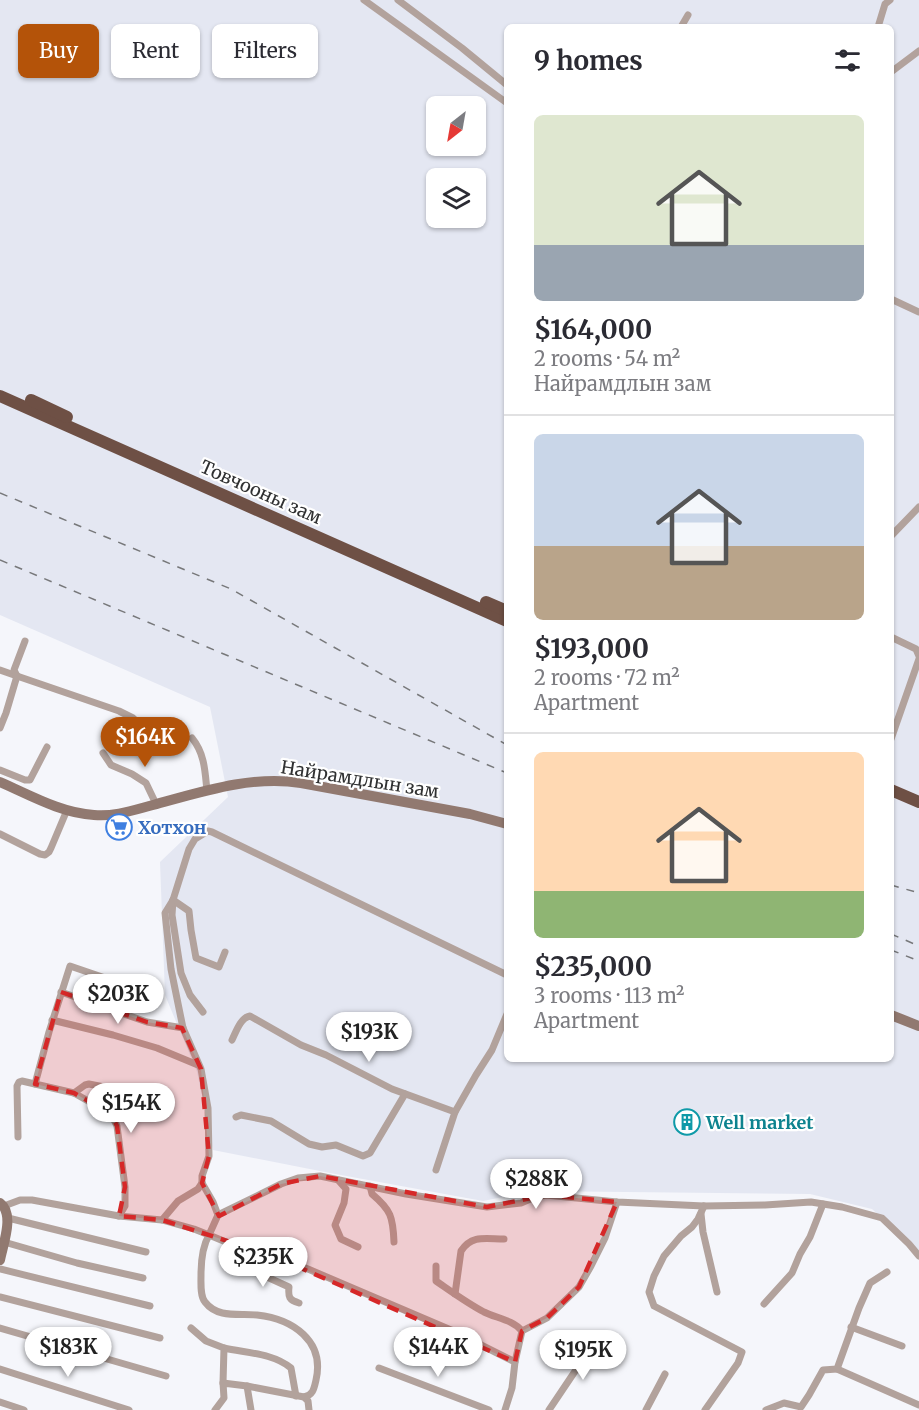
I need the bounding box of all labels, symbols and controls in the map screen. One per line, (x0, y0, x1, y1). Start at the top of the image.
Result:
chip: Buy (18, 24, 99, 78)
chip: Rent (111, 24, 200, 78)
chip: Filters (212, 24, 318, 78)
text: 9 homes (534, 44, 643, 77)
icon: filters (831, 44, 864, 77)
north arrow (426, 96, 486, 156)
map controls (426, 96, 486, 228)
icon: home (645, 154, 753, 262)
button: layers (426, 168, 486, 228)
text: $164,000 (534, 313, 652, 346)
text: 2 rooms · 54 m² (534, 346, 680, 371)
text: Найрамдлын зам (534, 371, 712, 396)
street label: Товчооны зам (197, 455, 326, 529)
icon: home (645, 473, 753, 581)
text: $193,000 (534, 632, 649, 665)
text: 2 rooms · 72 m² (534, 665, 680, 690)
text: Apartment (534, 690, 639, 715)
pin: $164K (103, 717, 187, 768)
text: $164K (115, 724, 175, 749)
street label: Найрамдлын зам (279, 755, 441, 803)
icon: home (645, 791, 753, 899)
supermarket icon: Хотхон (104, 812, 134, 842)
place label: Хотхон (138, 816, 207, 839)
text: $235,000 (534, 950, 652, 983)
pin: $203K (76, 974, 160, 1025)
text: $203K (87, 981, 149, 1006)
text: 3 rooms · 113 m² (534, 983, 684, 1008)
text: Apartment (534, 1008, 639, 1033)
pin: $193K (327, 1012, 411, 1063)
text: $193K (340, 1019, 398, 1044)
pin: $154K (89, 1083, 173, 1134)
text: $154K (101, 1090, 161, 1115)
building icon: Well market (672, 1107, 702, 1137)
place label: Well market (705, 1111, 814, 1134)
pin: $288K (494, 1159, 578, 1210)
text: $288K (504, 1166, 568, 1191)
pin: $235K (221, 1237, 305, 1288)
text: $235K (233, 1244, 293, 1269)
pin: $183K (26, 1327, 110, 1378)
pin: $144K (396, 1327, 480, 1378)
pin: $195K (541, 1330, 625, 1381)
text: $183K (39, 1334, 97, 1359)
text: $144K (408, 1334, 468, 1359)
text: $195K (553, 1337, 613, 1362)

